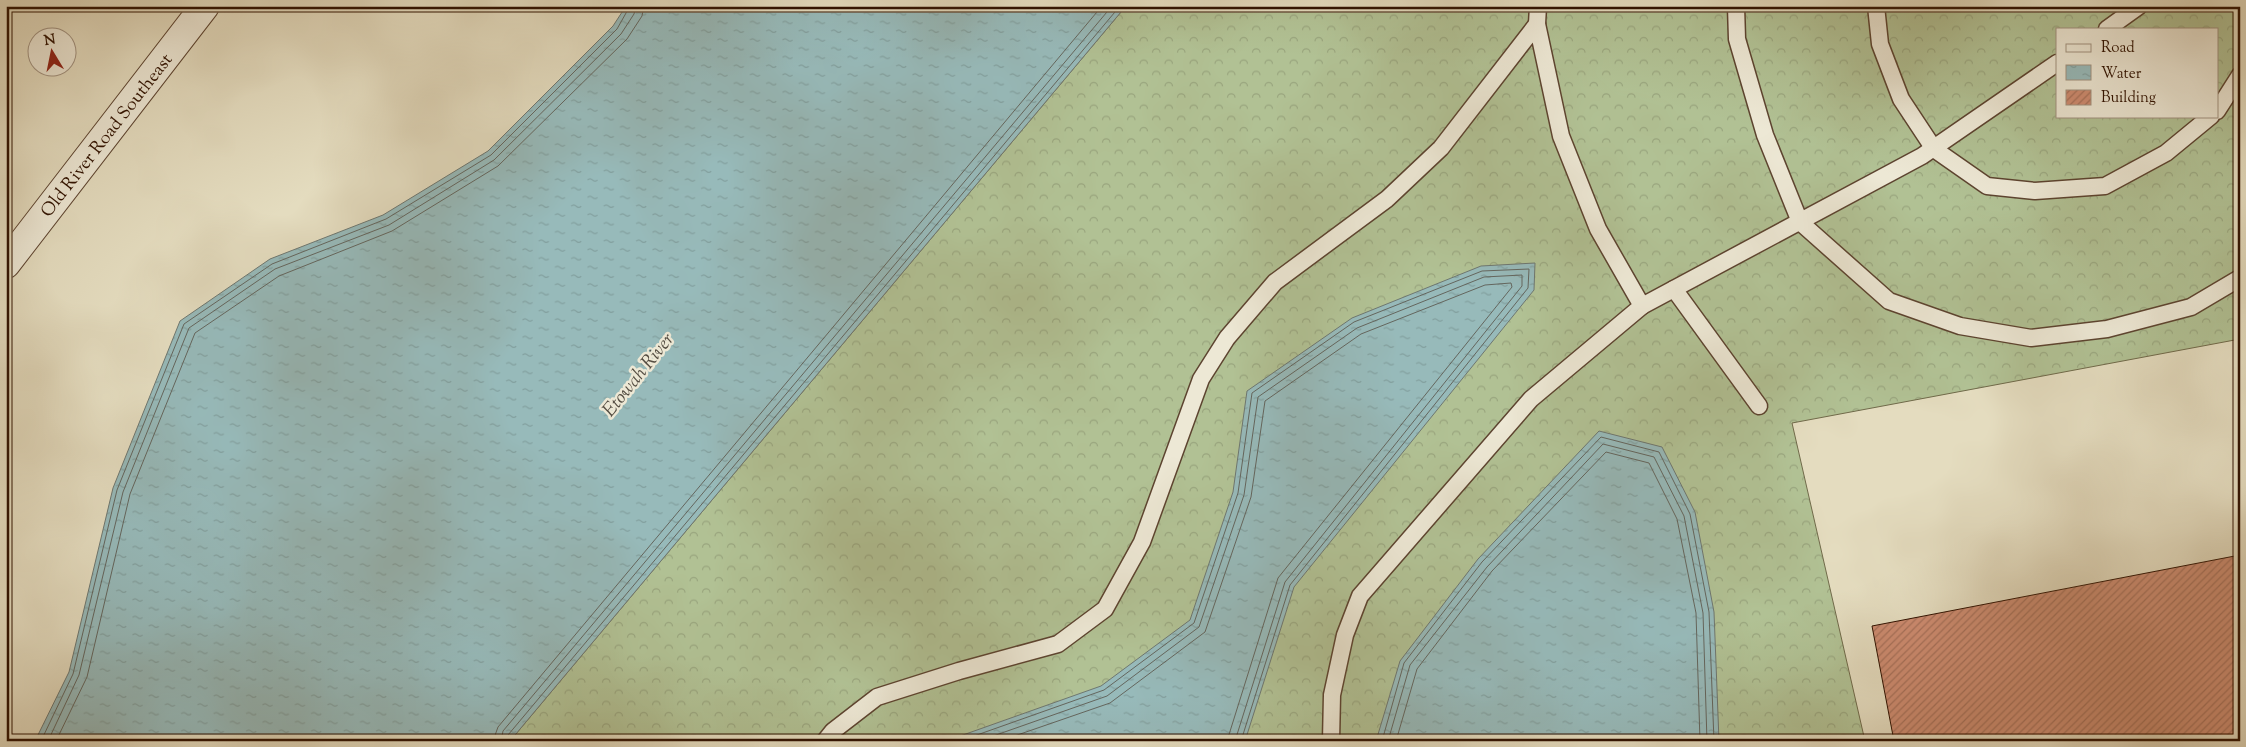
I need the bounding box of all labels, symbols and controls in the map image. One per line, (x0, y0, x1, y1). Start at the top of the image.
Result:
north arrow (28, 28, 78, 78)
legend (2056, 28, 2218, 118)
text: N (43, 30, 57, 52)
text: Road (2101, 38, 2135, 59)
street label: Old River Road Southeast (35, 49, 180, 224)
text: Water (2101, 64, 2142, 85)
text: Building (2101, 88, 2156, 109)
water label: Etowah River (597, 328, 681, 423)

